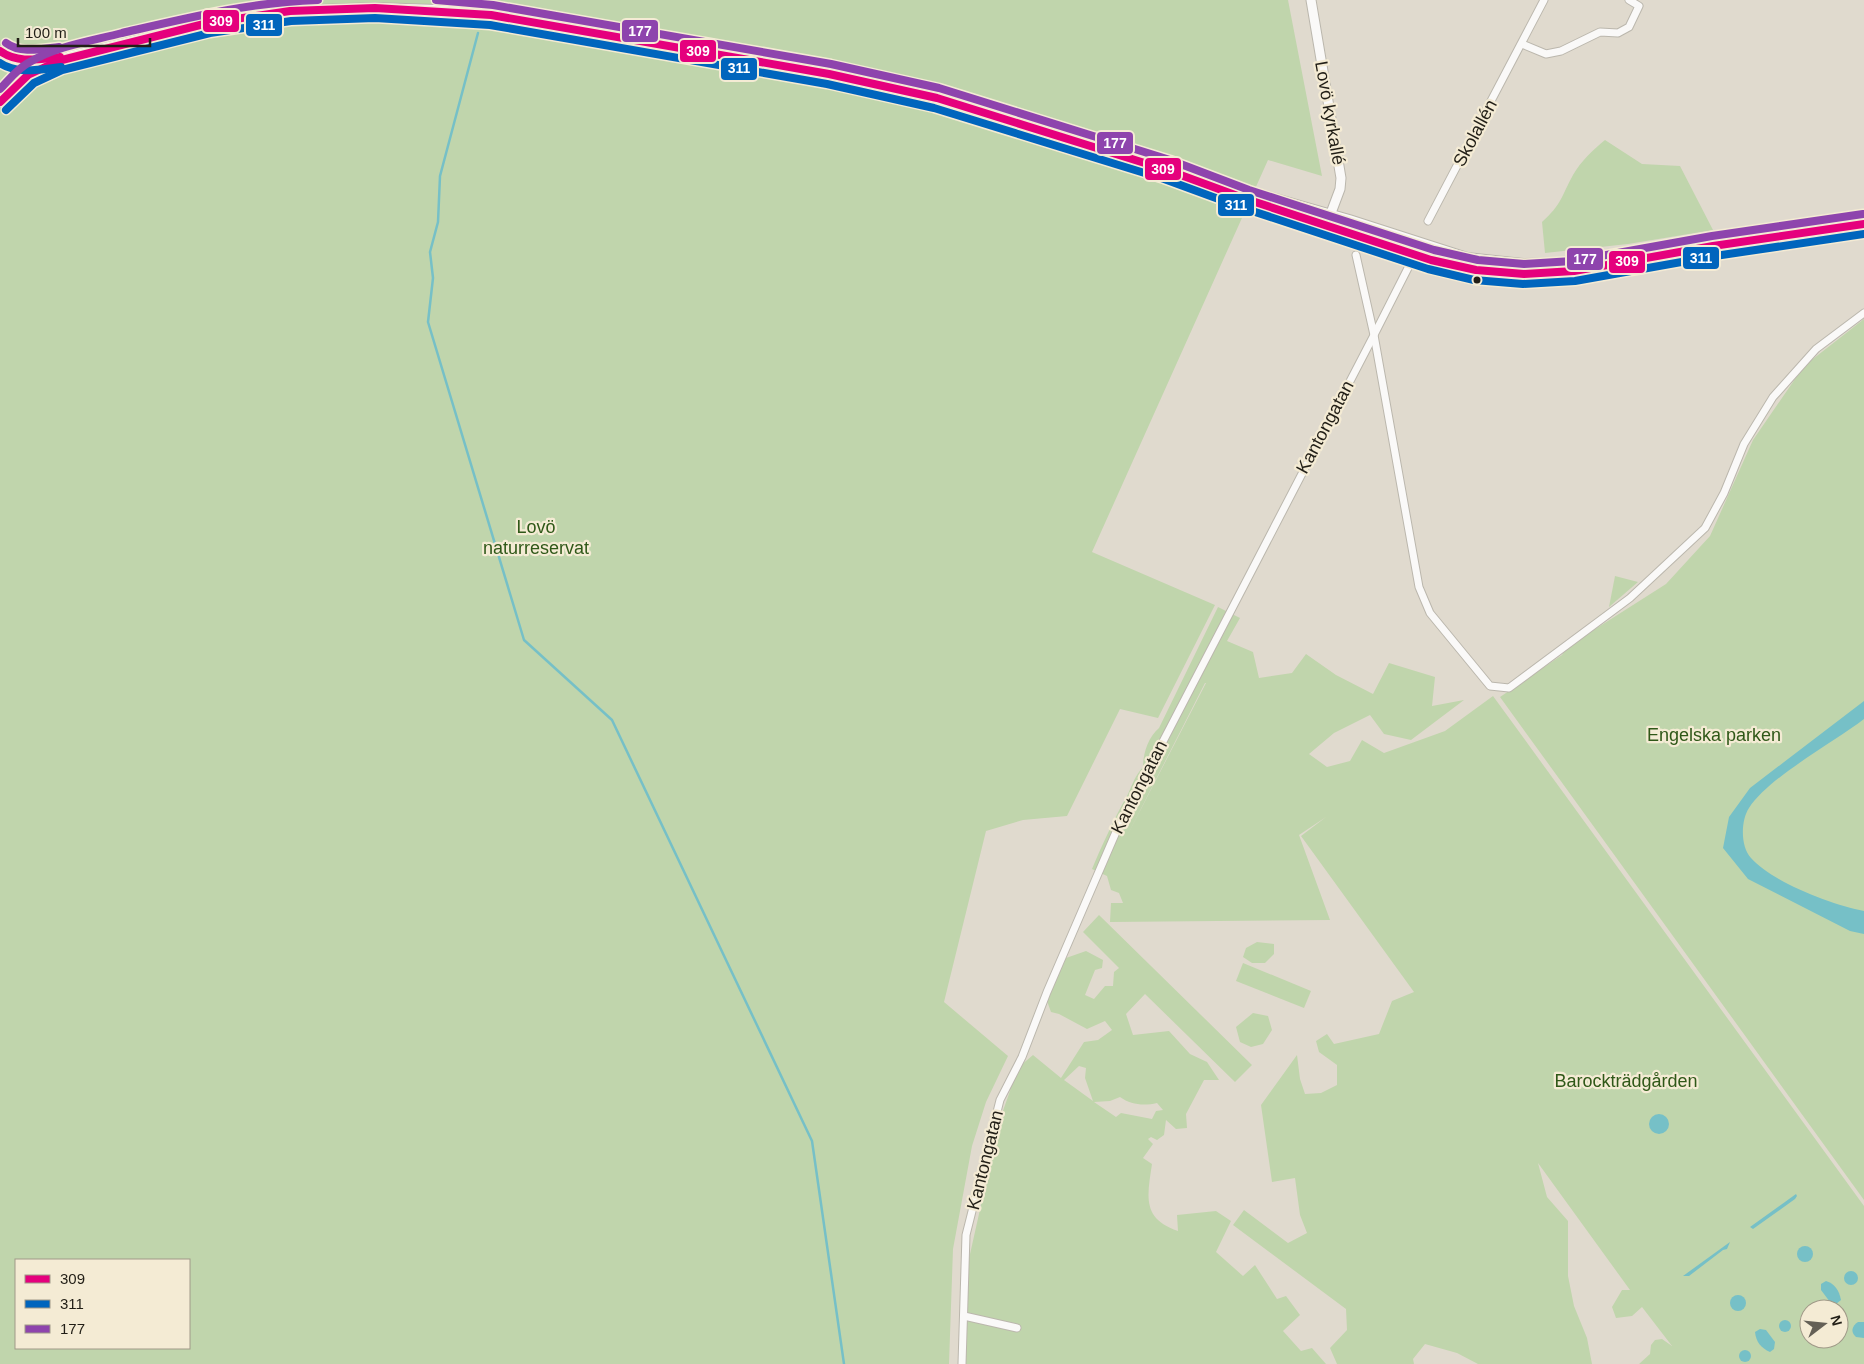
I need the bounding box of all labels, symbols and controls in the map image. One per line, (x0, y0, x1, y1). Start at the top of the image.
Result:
line badge: 309 (202, 9, 240, 33)
text: 309 (209, 13, 233, 29)
line badge: 311 (245, 13, 283, 37)
scale bar (18, 15, 150, 47)
text: 311 (253, 17, 276, 33)
line badge: 177 (621, 19, 659, 43)
text: 177 (628, 23, 652, 39)
text: 100 m (25, 24, 67, 41)
line badge: 309 (679, 39, 717, 63)
text: 309 (686, 43, 710, 59)
line badge: 311 (720, 57, 758, 81)
text: 311 (728, 60, 751, 76)
street label: Lovö kyrkallé (1311, 60, 1349, 166)
street label: Skolallén (1449, 96, 1501, 170)
line badge: 177 (1096, 131, 1134, 155)
text: 177 (1103, 135, 1127, 151)
line badge: 309 (1144, 157, 1182, 181)
text: 309 (1151, 161, 1175, 177)
line badge: 311 (1217, 193, 1255, 217)
text: 311 (1225, 197, 1248, 213)
line badge: 311 (1682, 246, 1720, 270)
line badge: 177 (1566, 247, 1604, 271)
line badge: 309 (1608, 250, 1646, 274)
text: 311 (1690, 250, 1713, 266)
text: 177 (1573, 251, 1597, 267)
text: 309 (1615, 253, 1639, 269)
unlabelled marker (1472, 275, 1482, 285)
street label: Kantongatan (1292, 377, 1358, 477)
park label: Lovö naturreservat (483, 517, 589, 558)
park label: Engelska parken (1647, 725, 1781, 745)
street label: Kantongatan (1107, 737, 1171, 837)
park label: Barockträdgården (1554, 1071, 1698, 1091)
street label: Kantongatan (963, 1108, 1007, 1212)
legend (15, 1259, 190, 1349)
text: 309 (60, 1270, 85, 1287)
text: 311 (60, 1295, 84, 1312)
north arrow (1799, 1299, 1849, 1349)
text: N (1827, 1313, 1846, 1327)
text: 177 (60, 1320, 85, 1337)

